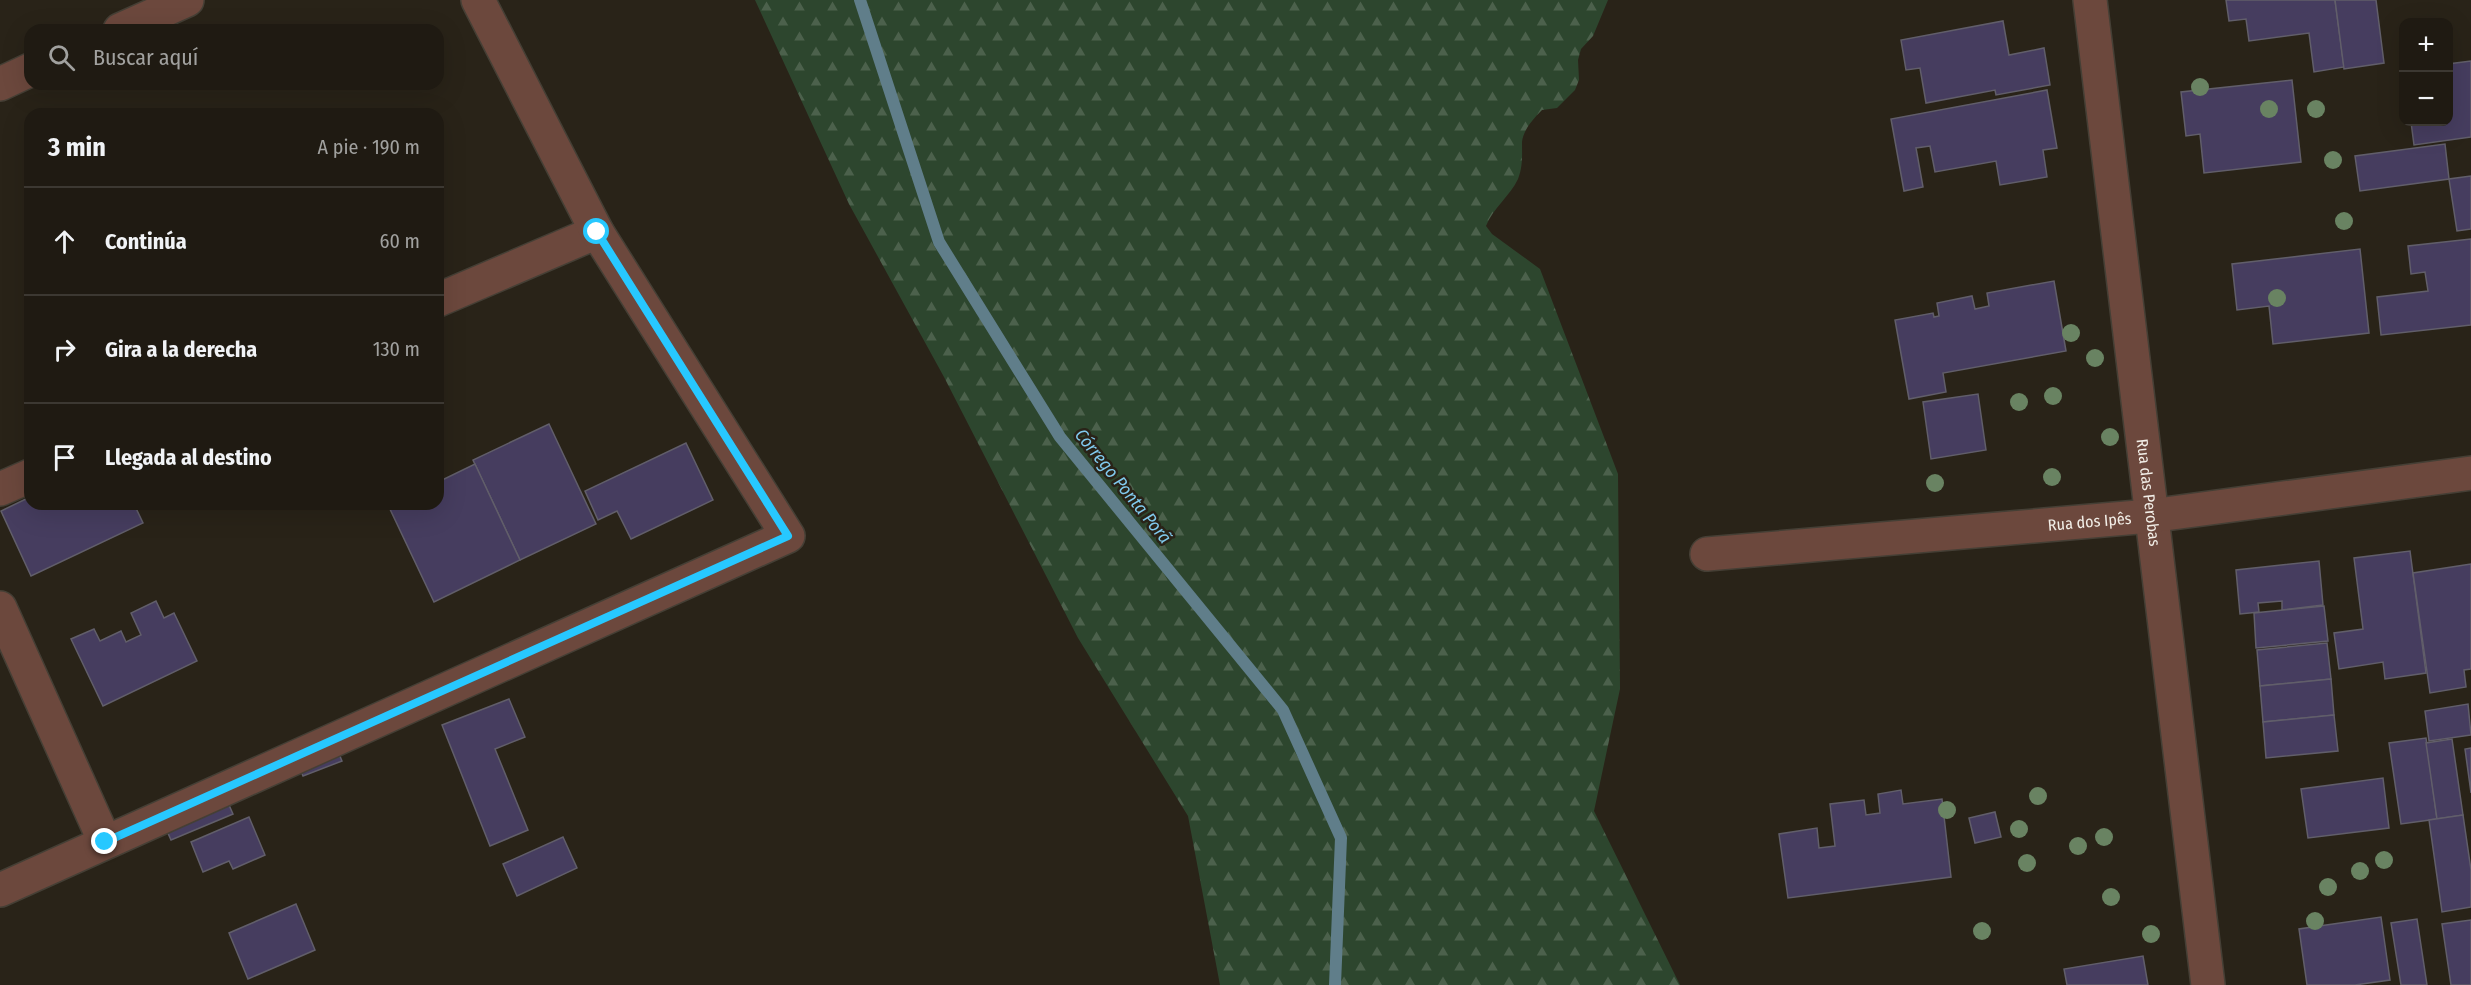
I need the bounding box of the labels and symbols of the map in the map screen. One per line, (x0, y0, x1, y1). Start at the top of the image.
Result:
route start (583, 218, 609, 244)
water label: Córrego Ponta Porã (1070, 424, 1176, 548)
street label: Rua das Perobas (2133, 438, 2165, 547)
street label: Rua dos Ipês (2047, 508, 2132, 534)
route end (91, 828, 117, 854)

